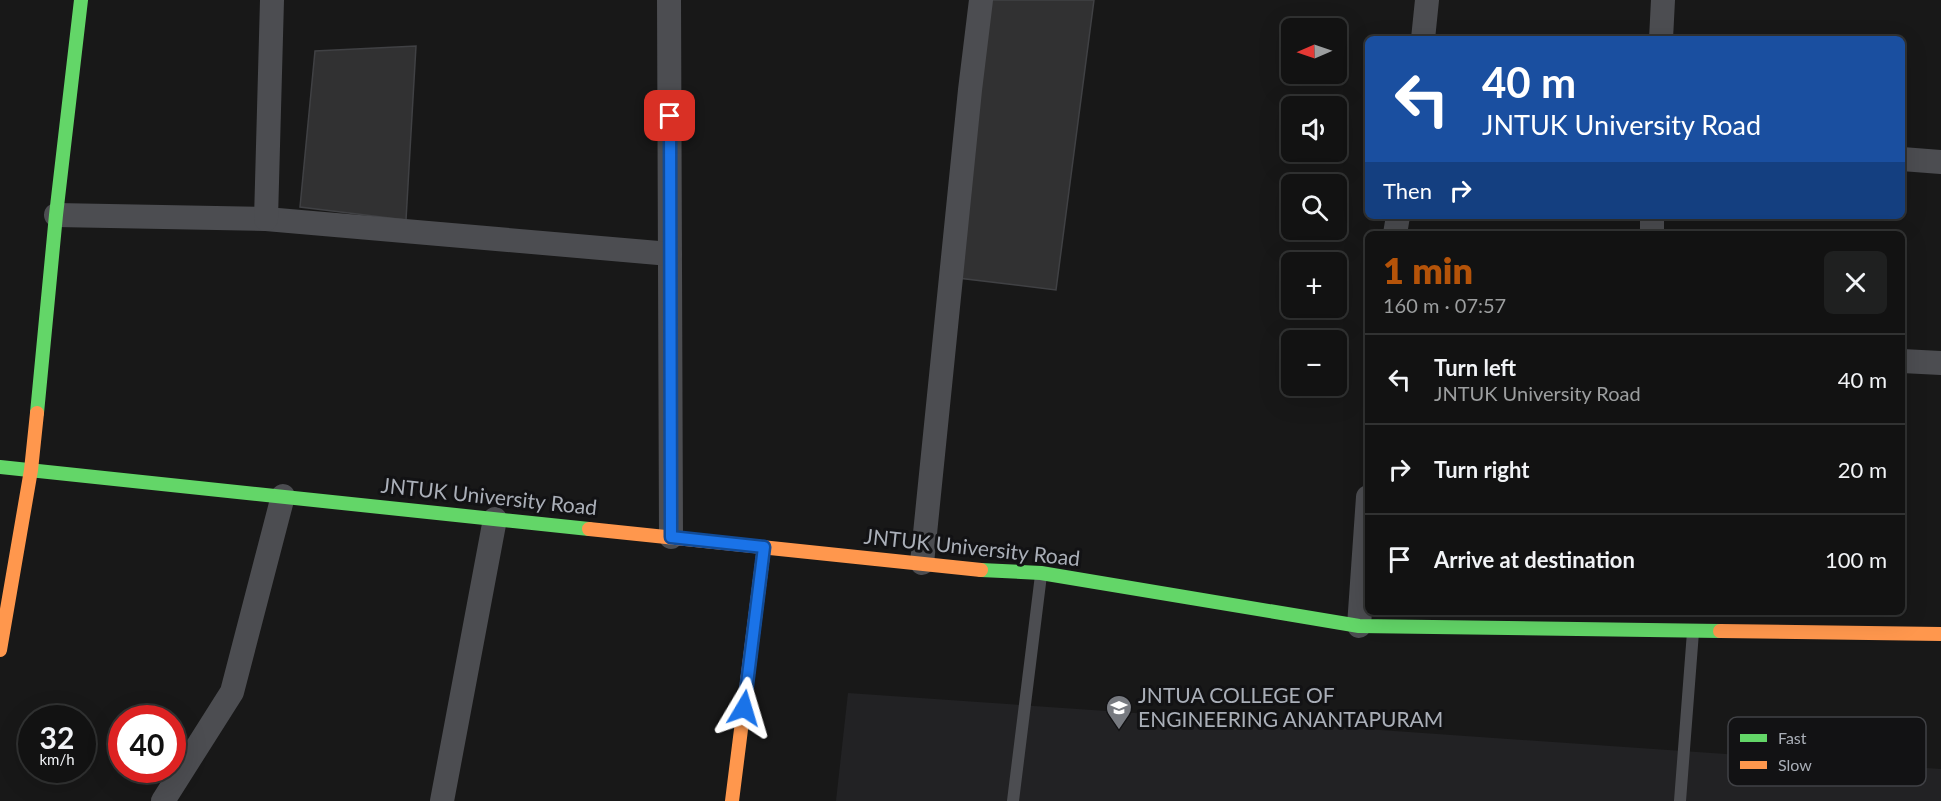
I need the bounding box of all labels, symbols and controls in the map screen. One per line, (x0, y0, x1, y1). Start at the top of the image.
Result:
north arrow (1281, 18, 1347, 84)
map controls (1281, 18, 1347, 396)
text: 40 m (1482, 57, 1576, 107)
icon: left (1383, 60, 1461, 138)
pin (644, 90, 695, 141)
button: sound (1281, 96, 1347, 162)
icon: arrive (653, 99, 686, 132)
text: JNTUK University Road (1482, 108, 1761, 141)
button: search (1281, 174, 1347, 240)
icon: right (1444, 174, 1477, 207)
text: Then (1383, 177, 1432, 204)
text: 1 min (1383, 248, 1473, 292)
button: close (1824, 251, 1887, 314)
button: + (1281, 252, 1347, 318)
text: 160 m · 07:57 (1383, 293, 1506, 317)
button: − (1281, 330, 1347, 396)
text: Turn left (1434, 354, 1516, 381)
icon: left (1383, 363, 1416, 396)
text: 40 m (1838, 366, 1887, 393)
text: JNTUK University Road (1434, 381, 1641, 405)
icon: right (1383, 453, 1416, 486)
text: Turn right (1434, 456, 1529, 483)
text: 20 m (1838, 456, 1887, 483)
street label: JNTUK University Road (380, 472, 598, 519)
street label: JNTUK University Road (863, 523, 1081, 570)
icon: arrive (1383, 543, 1416, 576)
text: Arrive at destination (1434, 546, 1635, 573)
text: 100 m (1825, 546, 1887, 573)
position arrow (712, 676, 776, 740)
place label: JNTUA COLLEGE OF ENGINEERING ANANTAPURAM (1138, 682, 1443, 731)
school or university icon: JNTUA COLLEGE OF ENGINEERING ANANTAPURAM (1104, 693, 1134, 731)
speed limit sign: 40 (108, 705, 186, 783)
legend (1728, 717, 1926, 786)
text: 32 (40, 719, 74, 755)
text: Fast (1778, 728, 1807, 747)
text: km/h (39, 750, 75, 768)
text: Slow (1778, 755, 1812, 774)

